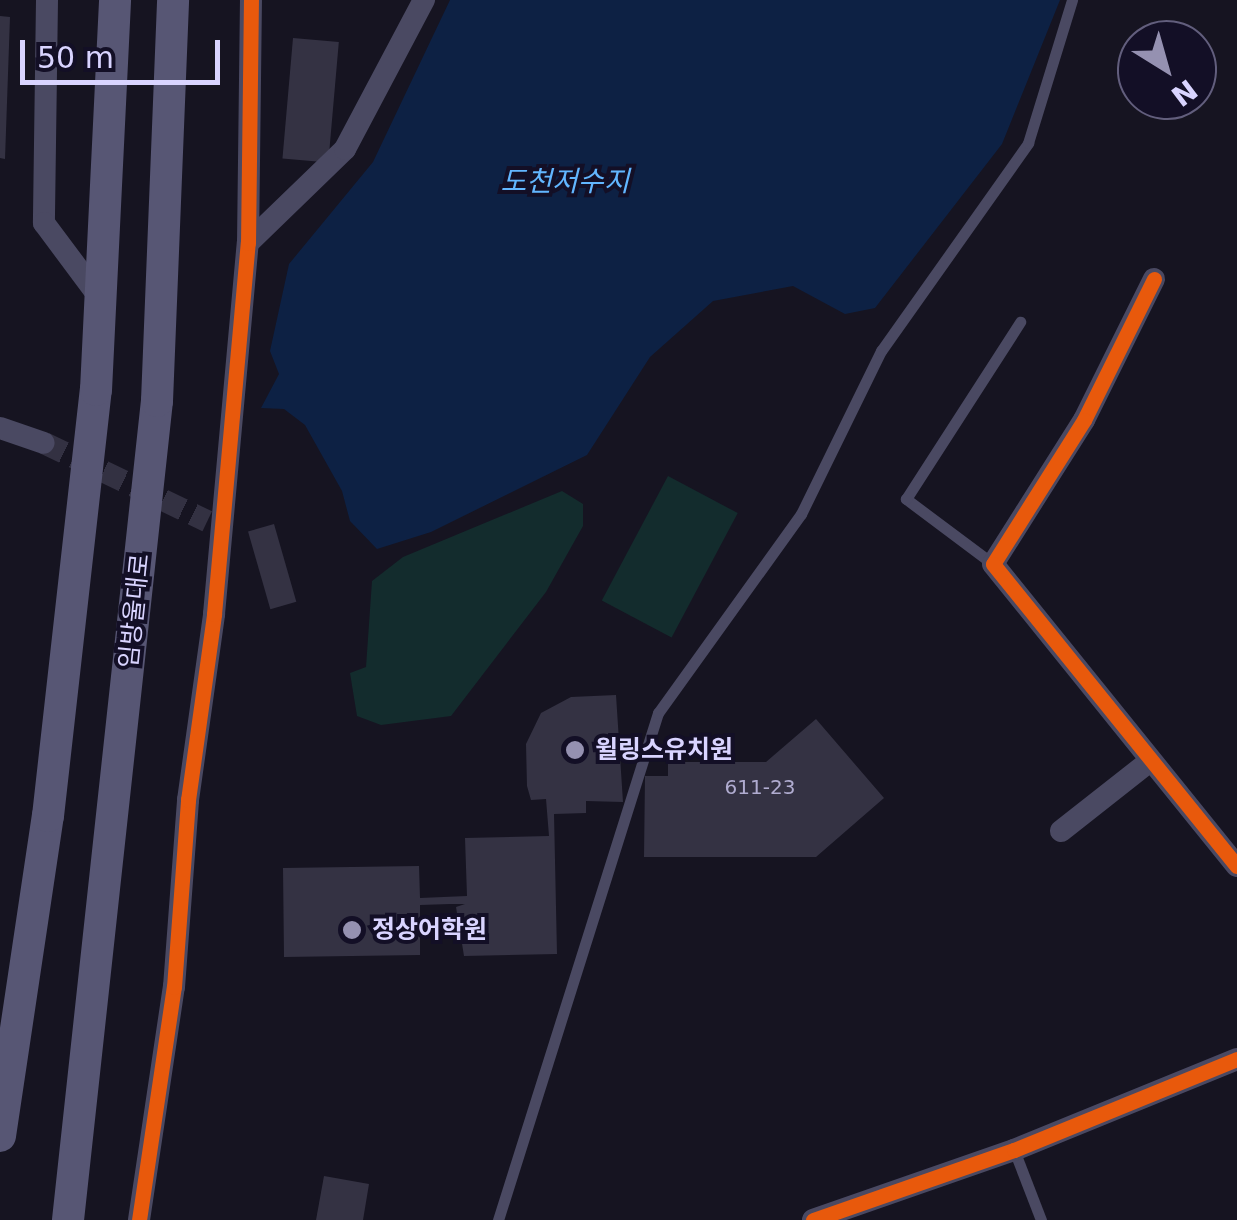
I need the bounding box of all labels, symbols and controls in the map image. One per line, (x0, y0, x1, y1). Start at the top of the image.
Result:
scale bar (25, 20, 225, 82)
north arrow (1117, 20, 1217, 120)
text: 50 m (37, 40, 114, 75)
text: N (1165, 73, 1203, 113)
water label: 도천저수지 (501, 165, 629, 199)
street label: 임방울대로 (114, 552, 156, 670)
place label: 윌링스유치원 (595, 735, 733, 765)
marker: 윌링스유치원 (564, 739, 586, 761)
house number: 611-23 (725, 775, 795, 799)
place label: 정상어학원 (372, 915, 487, 945)
marker: 정상어학원 (341, 919, 363, 941)

